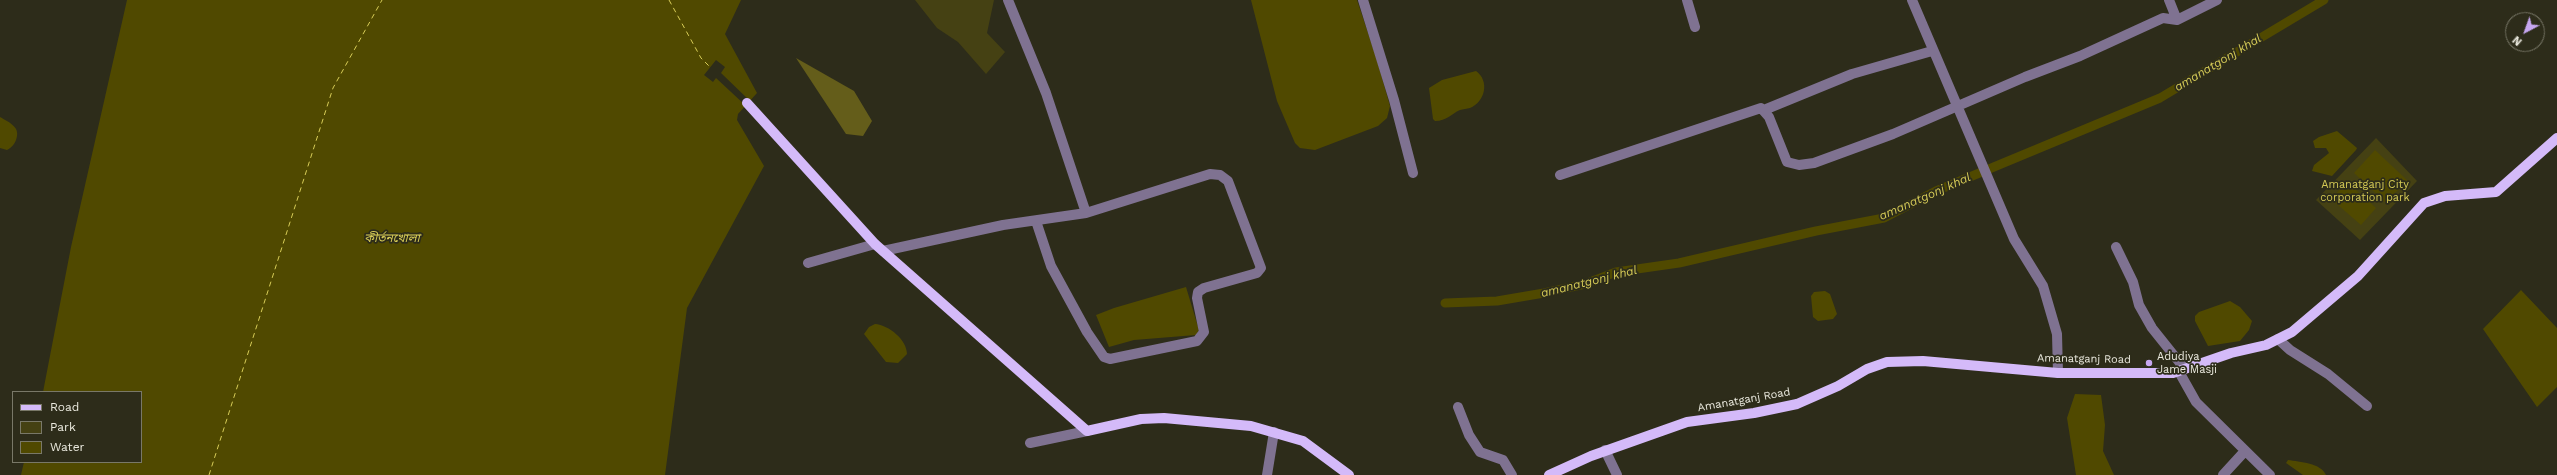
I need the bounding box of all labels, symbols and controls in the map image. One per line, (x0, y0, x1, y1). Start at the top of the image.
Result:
north arrow (2505, 12, 2545, 52)
water label: amanatgonj khal (2172, 31, 2264, 95)
text: N (2510, 33, 2525, 48)
water label: amanatgonj khal (1877, 170, 1973, 224)
park label: Amanatganj City corporation park (2320, 178, 2410, 204)
water label: কীর্তনখোলা (364, 231, 420, 245)
water label: amanatgonj khal (1539, 263, 1639, 301)
place label: Adudiya Jame Masji (2157, 350, 2217, 376)
street label: Amanatganj Road (2037, 352, 2131, 366)
marker: Adudiya Jame Masji (2144, 358, 2154, 368)
street label: Amanatganj Road (1697, 385, 1791, 415)
legend (12, 391, 142, 463)
text: Road (50, 400, 79, 414)
text: Park (50, 420, 76, 434)
text: Water (50, 440, 84, 454)

